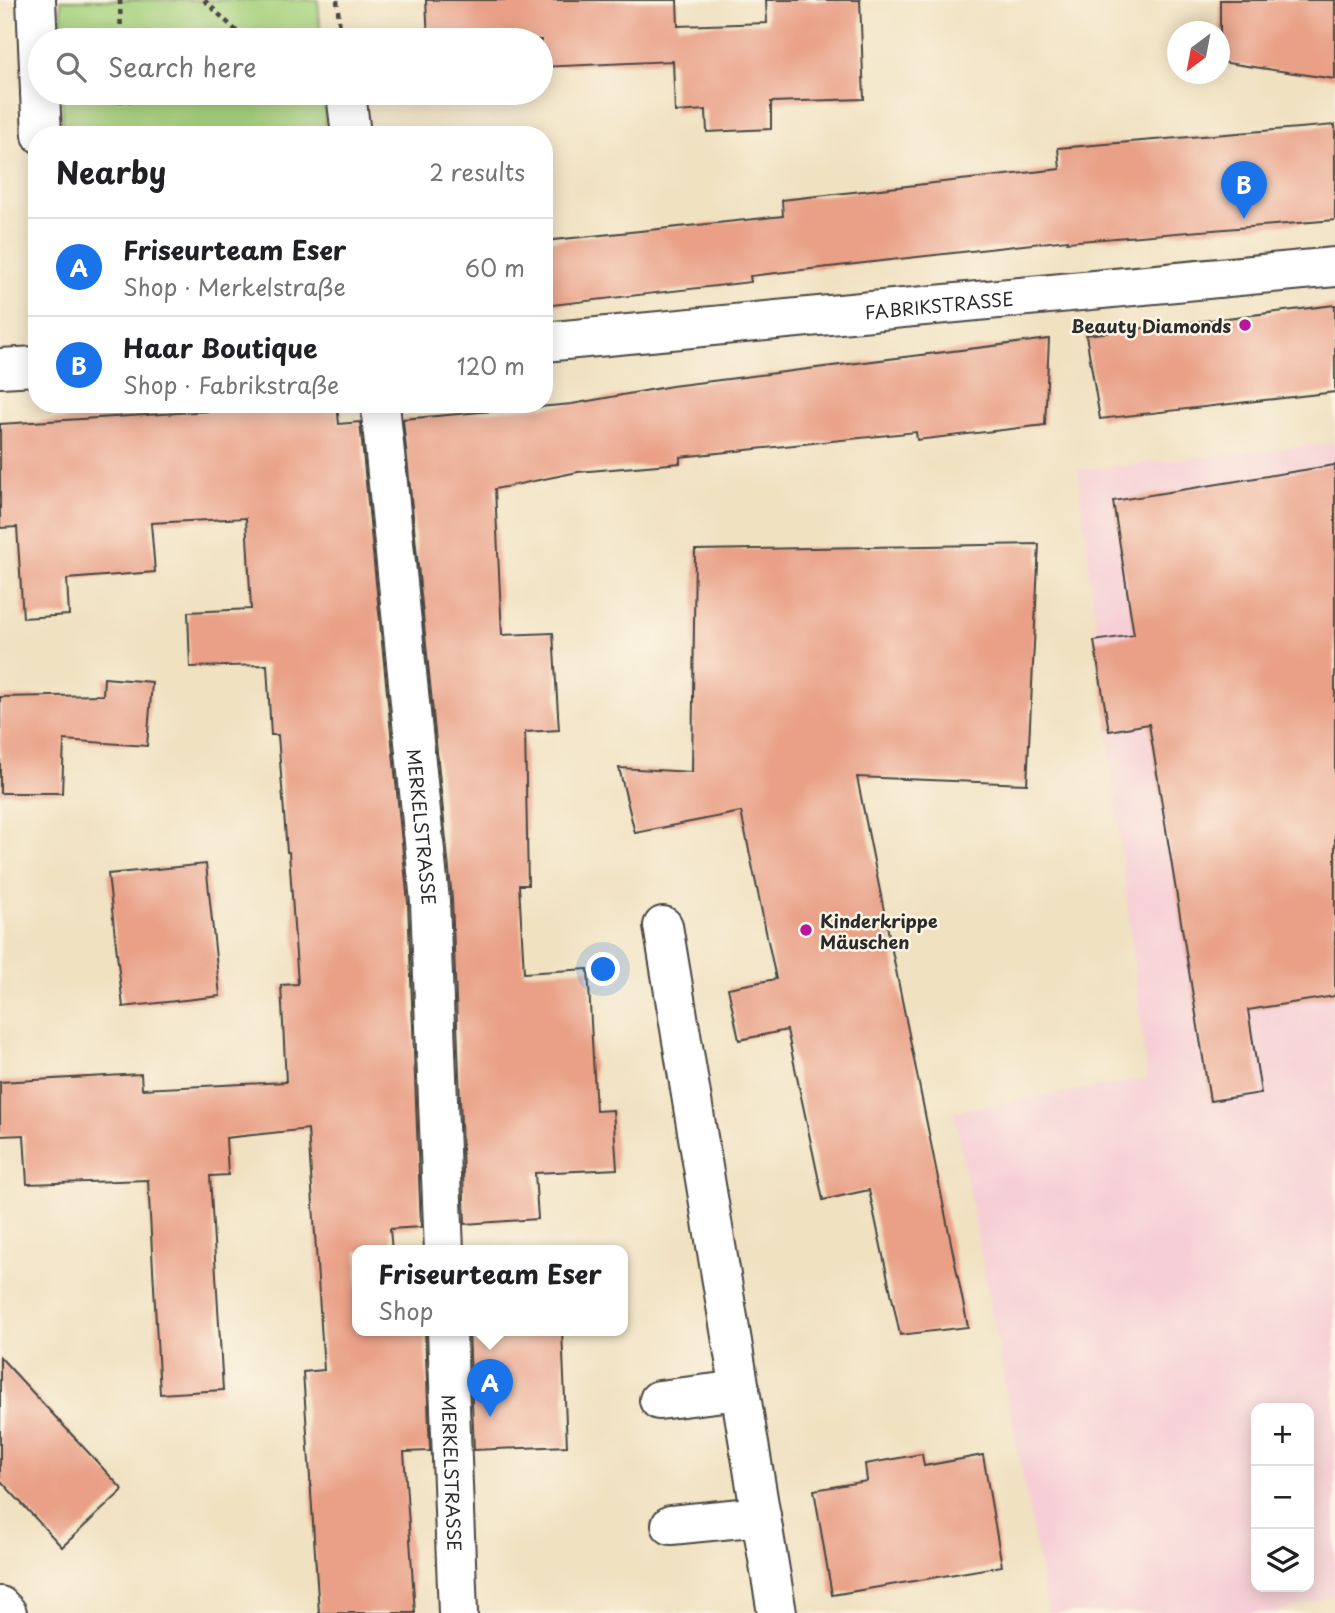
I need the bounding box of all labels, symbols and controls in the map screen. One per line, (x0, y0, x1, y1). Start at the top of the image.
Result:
north arrow (1167, 21, 1230, 84)
search box (28, 28, 553, 105)
text: Search here (108, 47, 257, 86)
icon: search (52, 48, 90, 86)
text: Nearby (56, 149, 166, 194)
text: 2 results (429, 154, 525, 189)
pin: B (1221, 161, 1267, 219)
text: Friseurteam Eser (123, 230, 346, 269)
text: A (70, 250, 88, 285)
text: 60 m (465, 250, 525, 285)
text: Shop · Merkelstraße (123, 269, 346, 304)
street label: FABRIKSTRASSE (864, 284, 1015, 325)
place label: Beauty Diamonds (1071, 312, 1231, 339)
marker: Beauty Diamonds (1237, 317, 1253, 333)
text: Haar Boutique (123, 328, 317, 367)
text: B (71, 348, 87, 383)
text: 120 m (457, 348, 525, 383)
text: Shop · Fabrikstraße (123, 367, 339, 402)
street label: MERKELSTRASSE (401, 747, 444, 906)
place label: Kinderkrippe Mäuschen (820, 907, 938, 955)
marker: Kinderkrippe Mäuschen (798, 922, 814, 938)
your location (586, 952, 620, 986)
popup (352, 1245, 628, 1336)
text: Friseurteam Eser (378, 1254, 602, 1293)
text: Shop (378, 1293, 433, 1328)
pin: A (467, 1359, 513, 1417)
street label: MERKELSTRASSE (436, 1394, 469, 1552)
map controls (1251, 1403, 1314, 1592)
button: + (1251, 1403, 1314, 1466)
button: − (1251, 1466, 1314, 1529)
button: layers (1251, 1529, 1314, 1592)

